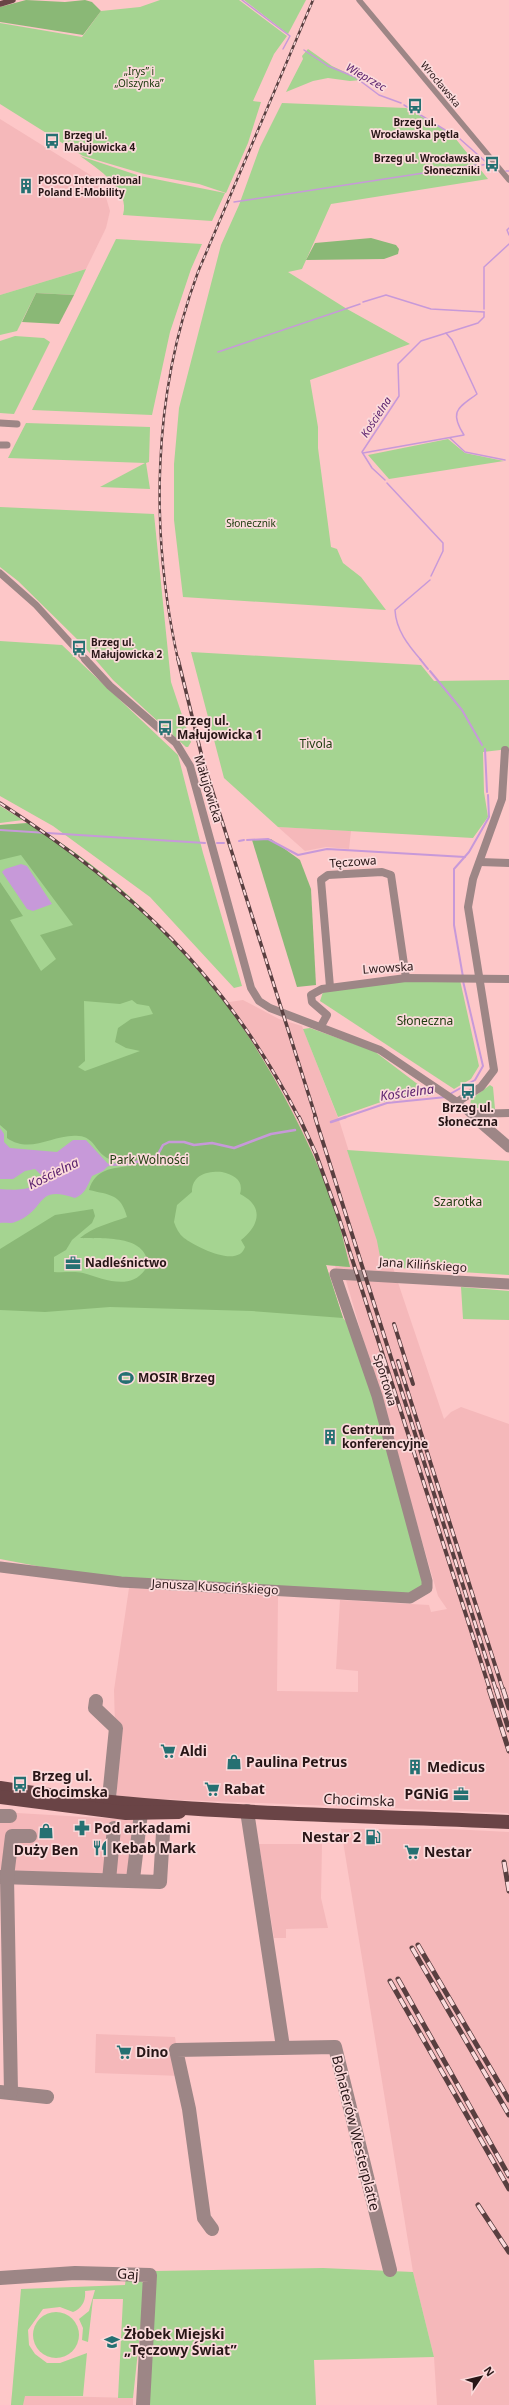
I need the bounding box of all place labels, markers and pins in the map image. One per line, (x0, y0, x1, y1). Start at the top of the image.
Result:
bus stop icon: Brzeg ul. Wrocławska pętla (406, 97, 424, 115)
place label: Brzeg ul. Wrocławska pętla (371, 115, 459, 141)
place label: Brzeg ul. Małujowicka 4 (64, 128, 135, 154)
bus stop icon: Brzeg ul. Małujowicka 4 (43, 132, 61, 150)
place label: Brzeg ul. Wrocławska Słoneczniki (374, 151, 480, 177)
bus stop icon: Brzeg ul. Wrocławska Słoneczniki (483, 155, 501, 173)
place label: POSCO International Poland E-Mobility (38, 173, 141, 199)
building icon: POSCO International Poland E-Mobility (17, 177, 35, 195)
place label: Brzeg ul. Małujowicka 2 (91, 635, 162, 661)
bus stop icon: Brzeg ul. Małujowicka 2 (70, 639, 88, 657)
place label: Brzeg ul. Małujowicka 1 (177, 712, 262, 743)
bus stop icon: Brzeg ul. Małujowicka 1 (156, 719, 174, 737)
bus stop icon: Brzeg ul. Słoneczna (459, 1082, 477, 1100)
place label: Brzeg ul. Słoneczna (438, 1099, 498, 1130)
office icon: Nadleśnictwo (64, 1254, 82, 1272)
place label: Nadleśnictwo (85, 1254, 167, 1271)
sports icon: MOSIR Brzeg (117, 1369, 135, 1387)
place label: MOSIR Brzeg (138, 1369, 215, 1386)
place label: Centrum konferencyjne (342, 1421, 428, 1452)
building icon: Centrum konferencyjne (321, 1428, 339, 1446)
place label: Aldi (180, 1741, 207, 1760)
supermarket icon: Aldi (159, 1742, 177, 1760)
place label: Paulina Petrus (246, 1752, 347, 1771)
shop icon: Paulina Petrus (225, 1753, 243, 1771)
place label: Medicus (427, 1757, 485, 1776)
building icon: Medicus (406, 1758, 424, 1776)
place label: Brzeg ul. Chocimska (32, 1766, 108, 1801)
bus stop icon: Brzeg ul. Chocimska (11, 1775, 29, 1793)
place label: Rabat (224, 1779, 265, 1798)
supermarket icon: Rabat (203, 1780, 221, 1798)
place label: PGNiG (404, 1784, 449, 1803)
office icon: PGNiG (452, 1785, 470, 1803)
place label: Pod arkadami (94, 1818, 191, 1837)
pharmacy icon: Pod arkadami (73, 1819, 91, 1837)
shop icon: Duży Ben (37, 1822, 55, 1840)
place label: Nestar 2 (302, 1827, 361, 1846)
fuel station icon: Nestar 2 (364, 1828, 382, 1846)
place label: Kebab Mark (112, 1838, 196, 1857)
restaurant icon: Kebab Mark (91, 1839, 109, 1857)
place label: Duży Ben (14, 1840, 78, 1859)
place label: Nestar (424, 1842, 472, 1861)
supermarket icon: Nestar (403, 1843, 421, 1861)
place label: Dino (136, 2042, 169, 2061)
supermarket icon: Dino (115, 2043, 133, 2061)
place label: Żłobek Miejski „Tęczowy Świat” (124, 2324, 237, 2359)
school or university icon: Żłobek Miejski „Tęczowy Świat” (103, 2333, 121, 2351)

